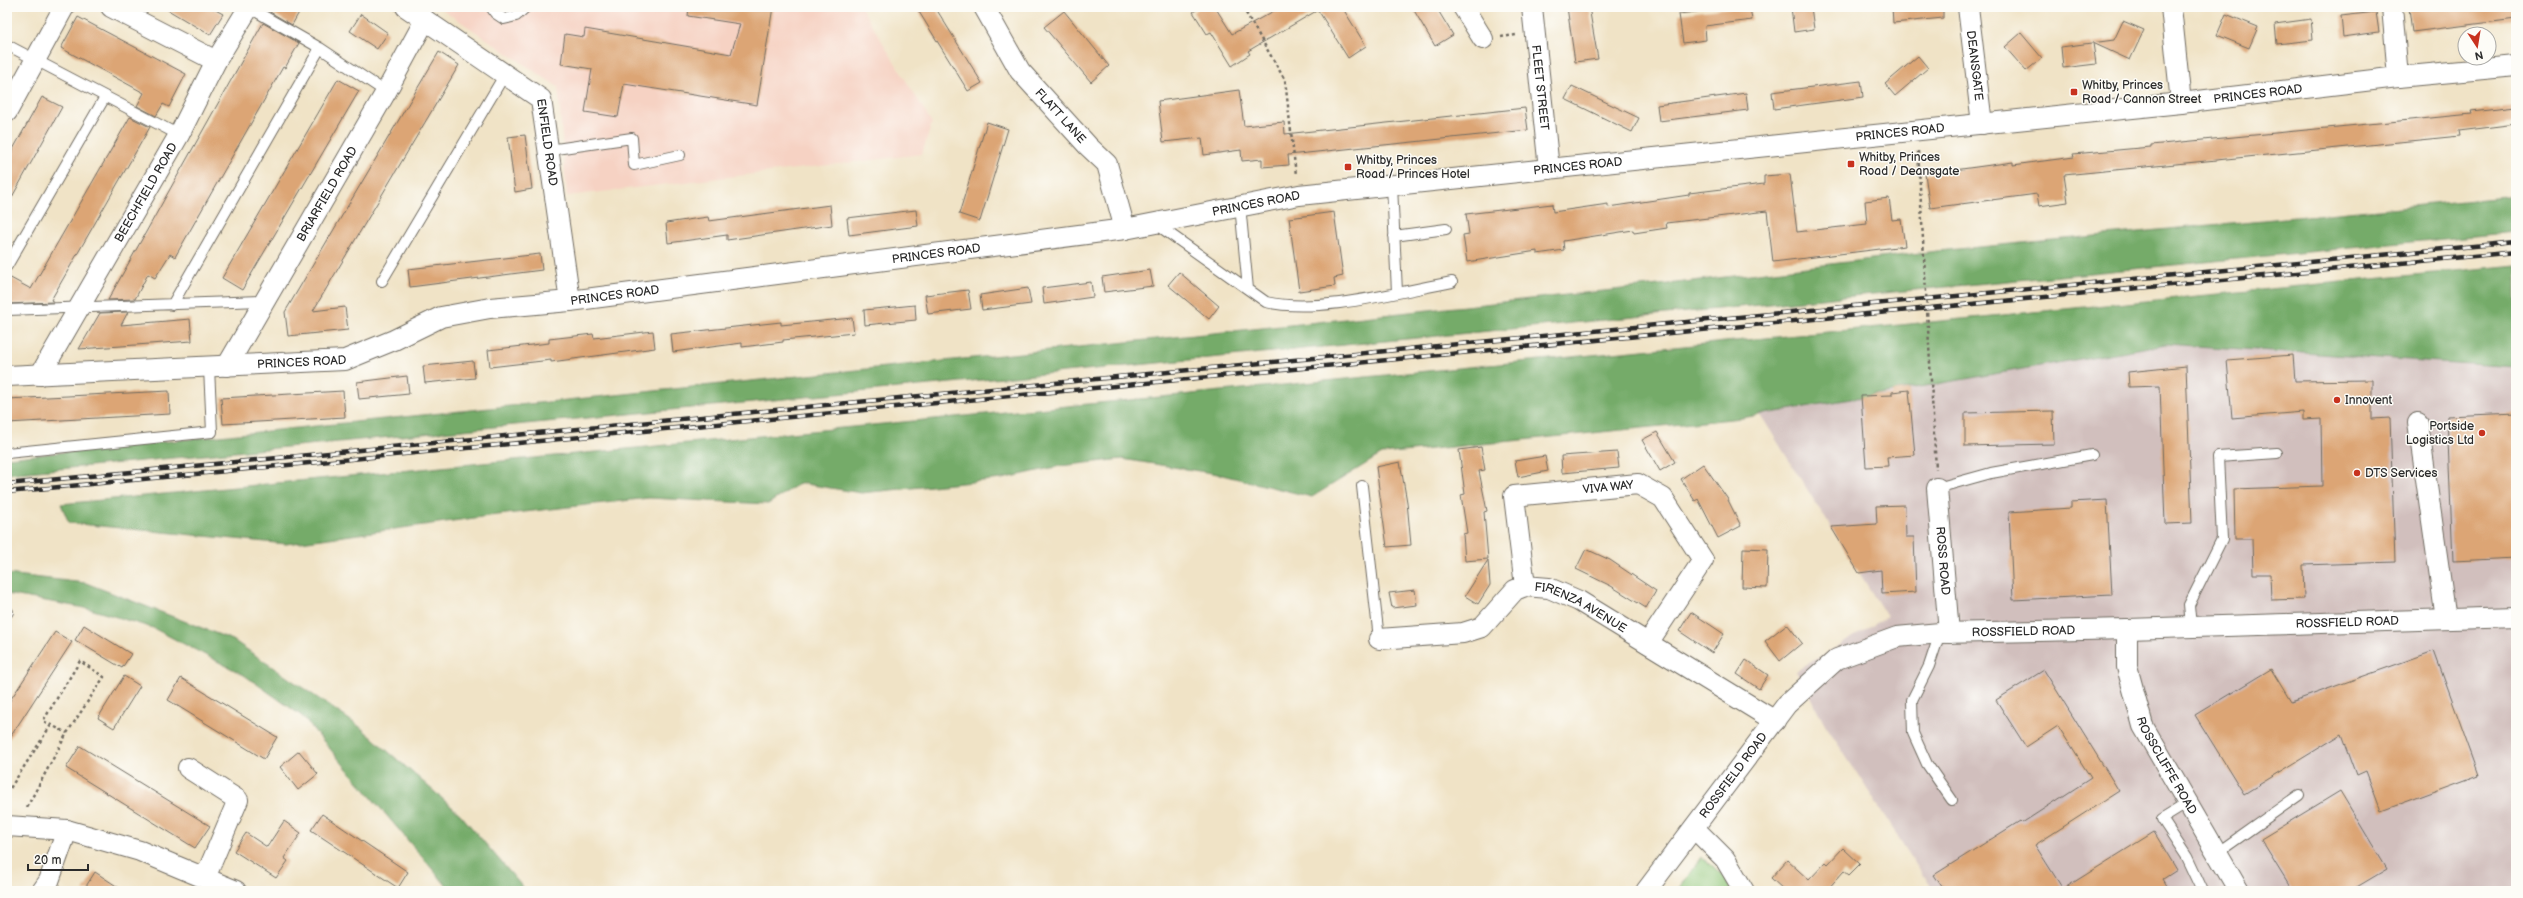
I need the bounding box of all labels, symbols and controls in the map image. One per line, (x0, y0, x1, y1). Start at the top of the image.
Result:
north arrow (2457, 26, 2497, 66)
street label: DEANSGATE (1963, 30, 1987, 101)
street label: FLEET STREET (1529, 44, 1552, 132)
text: N (2474, 48, 2484, 63)
place label: Whitby, Princes Road / Cannon Street (2082, 78, 2202, 107)
street label: PRINCES ROAD (2213, 81, 2303, 107)
street label: FLATT LANE (1032, 85, 1089, 147)
marker: Whitby, Princes Road / Cannon Street (2069, 87, 2079, 97)
street label: ENFIELD ROAD (534, 98, 561, 187)
street label: PRINCES ROAD (1855, 120, 1945, 144)
street label: BEECHFIELD ROAD (111, 140, 181, 245)
street label: BRIARFIELD ROAD (293, 143, 360, 244)
place label: Whitby, Princes Road / Deansgate (1859, 150, 1959, 179)
place label: Whitby, Princes Road / Princes Hotel (1356, 153, 1470, 182)
street label: PRINCES ROAD (1533, 154, 1623, 178)
marker: Whitby, Princes Road / Deansgate (1846, 159, 1856, 169)
marker: Whitby, Princes Road / Princes Hotel (1343, 162, 1353, 172)
street label: PRINCES ROAD (1211, 187, 1302, 219)
street label: PRINCES ROAD (891, 240, 982, 267)
street label: PRINCES ROAD (570, 282, 660, 308)
street label: PRINCES ROAD (257, 352, 347, 372)
place label: Innovent (2345, 393, 2393, 408)
marker: Innovent (2332, 395, 2342, 405)
place label: Portside Logistics Ltd (2406, 419, 2474, 448)
marker: Portside Logistics Ltd (2477, 428, 2487, 438)
place label: DTS Services (2365, 466, 2437, 481)
marker: DTS Services (2352, 468, 2362, 478)
street label: VIVA WAY (1582, 477, 1635, 497)
street label: ROSS ROAD (1933, 526, 1953, 596)
street label: FIRENZA AVENUE (1534, 579, 1630, 636)
street label: ROSSFIELD ROAD (2295, 613, 2399, 631)
street label: ROSSFIELD ROAD (1972, 623, 2075, 640)
street label: ROSSCLIFFE ROAD (2133, 715, 2200, 817)
street label: ROSSFIELD ROAD (1696, 729, 1771, 821)
scale bar (28, 846, 88, 872)
text: 20 m (34, 853, 61, 868)

